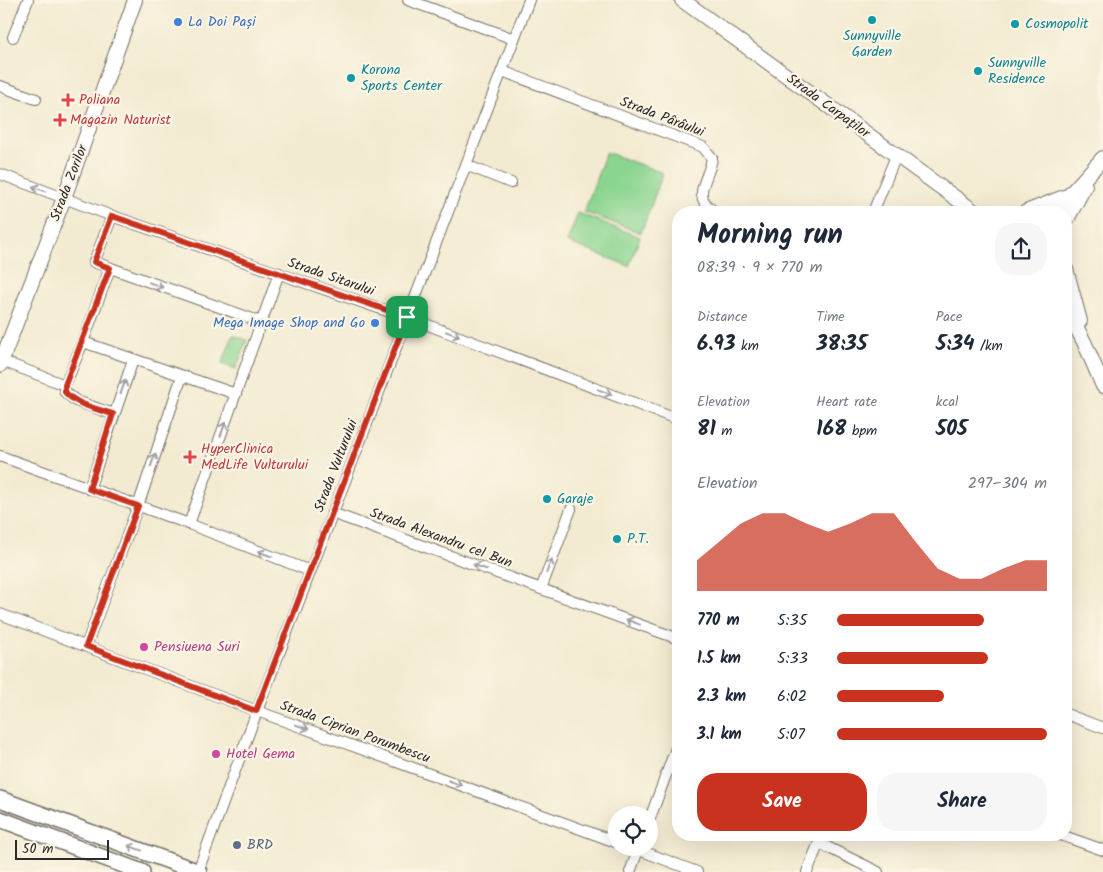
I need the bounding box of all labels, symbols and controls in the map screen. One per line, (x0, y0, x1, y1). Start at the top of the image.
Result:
place label: La Doi Pași (188, 11, 256, 33)
place label: Cosmopolit (1025, 13, 1089, 35)
marker: Sunnyville Garden (866, 14, 878, 26)
marker: La Doi Pași (172, 16, 184, 28)
marker: Cosmopolit (1009, 18, 1021, 30)
place label: Sunnyville Garden (843, 25, 902, 63)
place label: Sunnyville Residence (988, 52, 1047, 90)
place label: Korona Sports Center (361, 59, 443, 97)
marker: Sunnyville Residence (972, 65, 984, 77)
street label: Strada Carpaților (782, 68, 876, 145)
marker: Korona Sports Center (345, 72, 357, 84)
place label: Poliana (79, 89, 120, 111)
street label: Strada Pârâului (617, 91, 708, 143)
marker: Poliana (61, 93, 75, 107)
place label: Magazin Naturist (70, 109, 172, 131)
marker: Magazin Naturist (54, 114, 66, 126)
street label: Strada Zorilor (44, 140, 94, 225)
one-way arrow (32, 184, 47, 193)
text: Morning run (697, 213, 843, 258)
button: share (995, 223, 1047, 275)
street label: Strada Sitarului (284, 252, 378, 302)
text: 08:39 · 9 × 770 m (697, 255, 823, 280)
one-way arrow (148, 281, 163, 290)
pin (386, 296, 428, 338)
icon: arrive (393, 303, 421, 331)
text: Distance (697, 306, 747, 328)
text: Time (816, 306, 845, 328)
text: Pace (936, 306, 962, 328)
place label: Mega Image Shop and Go (213, 312, 365, 334)
marker: Mega Image Shop and Go (369, 317, 381, 329)
text: 6.93 (697, 328, 735, 361)
text: 38:35 (816, 328, 867, 361)
text: 5:34 (936, 328, 974, 361)
one-way arrow (445, 330, 460, 339)
text: km (735, 335, 759, 357)
text: /km (974, 335, 1003, 357)
one-way arrow (119, 380, 128, 395)
one-way arrow (597, 388, 612, 397)
text: Elevation (697, 391, 750, 413)
text: Heart rate (816, 391, 877, 413)
text: kcal (936, 391, 958, 413)
text: 81 (697, 413, 716, 446)
text: 168 (816, 413, 846, 446)
text: 505 (936, 413, 968, 446)
street label: Strada Vulturului (308, 416, 364, 516)
text: m (716, 420, 733, 442)
text: bpm (846, 420, 877, 442)
one-way arrow (219, 422, 228, 437)
place label: HyperClinica MedLife Vulturului (201, 438, 309, 476)
marker: HyperClinica MedLife Vulturului (183, 450, 197, 464)
one-way arrow (149, 452, 159, 468)
text: Elevation (697, 471, 758, 496)
text: 297–304 m (968, 471, 1047, 496)
place label: Garaje (557, 488, 594, 510)
marker: Garaje (541, 493, 553, 505)
street label: Strada Alexandru cel Bun (367, 502, 515, 574)
place label: P.T. (627, 528, 649, 550)
marker: P.T. (611, 533, 623, 545)
one-way arrow (257, 548, 272, 557)
one-way arrow (545, 559, 554, 575)
one-way arrow (473, 562, 488, 571)
text: 770 m (697, 608, 740, 633)
text: 5:35 (777, 608, 807, 633)
one-way arrow (626, 617, 641, 626)
place label: Pensiuena Suri (154, 636, 240, 658)
marker: Pensiuena Suri (138, 641, 150, 653)
text: 1.5 km (697, 646, 741, 671)
text: 5:33 (777, 646, 808, 671)
text: 2.3 km (697, 684, 746, 709)
text: 6:02 (777, 684, 807, 709)
street label: Strada Ciprian Porumbescu (277, 695, 433, 769)
text: 3.1 km (697, 722, 742, 747)
text: 5:07 (777, 722, 805, 747)
one-way arrow (294, 723, 309, 732)
place label: Hotel Gema (226, 743, 295, 765)
marker: Hotel Gema (210, 748, 222, 760)
button: Save (697, 773, 867, 831)
button: Share (877, 773, 1047, 831)
one-way arrow (447, 779, 462, 788)
map controls (608, 806, 658, 856)
button: locate (608, 806, 658, 856)
place label: BRD (247, 834, 273, 856)
scale bar (15, 837, 109, 860)
text: 50 m (22, 838, 53, 860)
marker: BRD (231, 839, 243, 851)
one-way arrow (128, 843, 144, 852)

